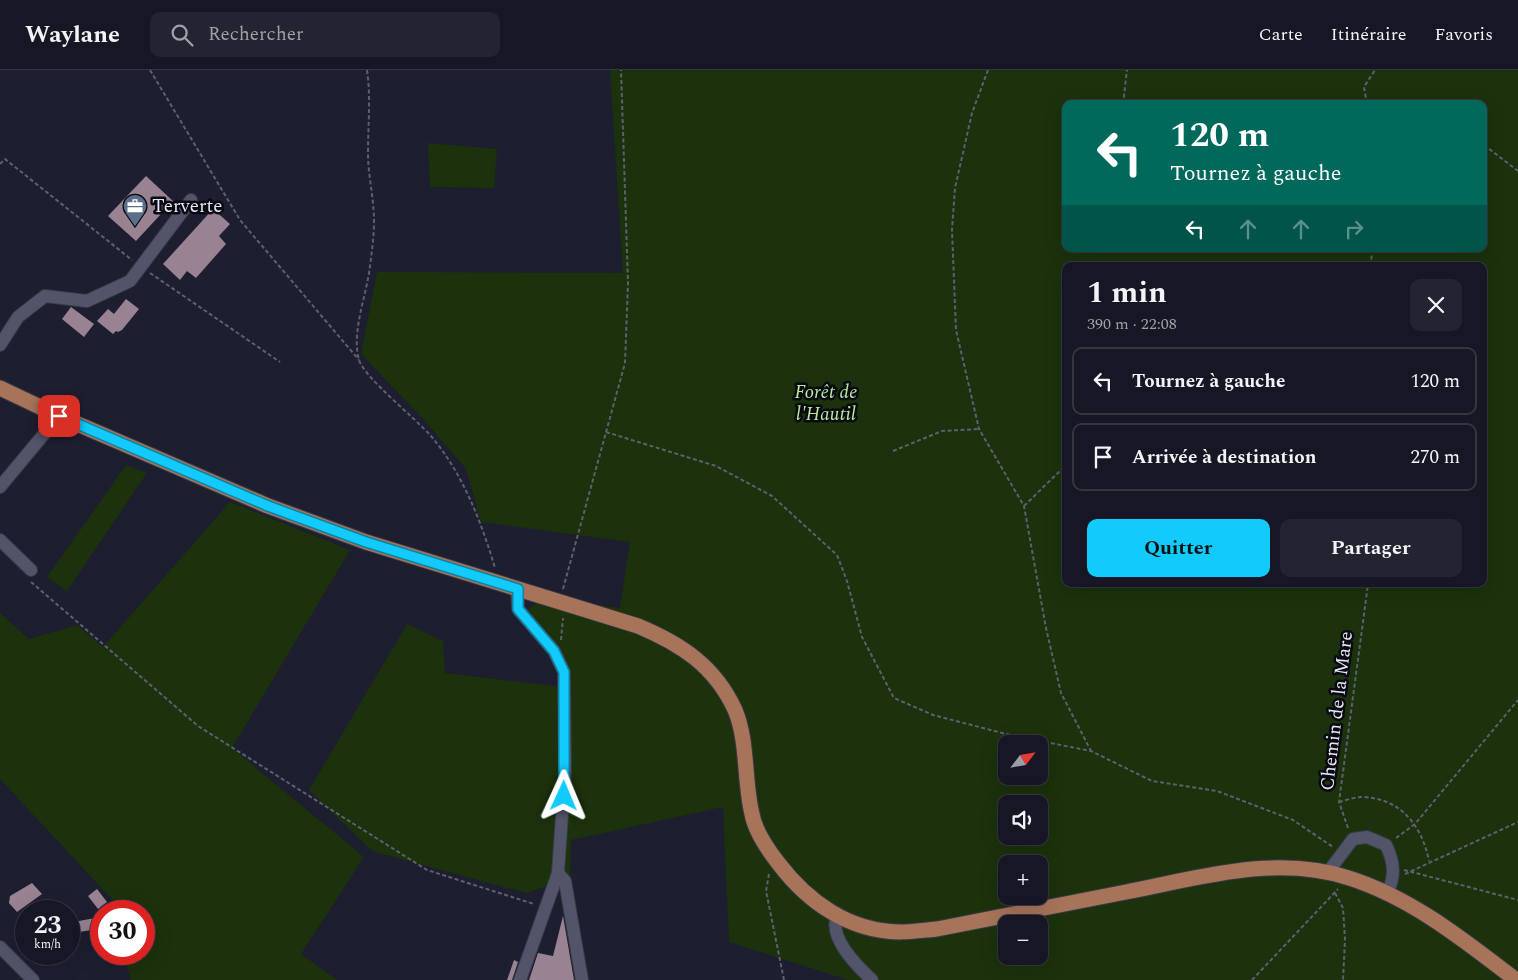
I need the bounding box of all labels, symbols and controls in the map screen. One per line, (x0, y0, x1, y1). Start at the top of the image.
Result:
search box (150, 12, 500, 57)
text: Waylane (25, 17, 120, 53)
text: Rechercher (208, 20, 303, 49)
icon: search (168, 21, 196, 49)
text: Carte (1259, 21, 1303, 48)
text: Itinéraire (1331, 21, 1407, 48)
text: Favoris (1435, 21, 1493, 48)
text: 120 m (1170, 109, 1269, 162)
icon: left (1087, 120, 1152, 185)
text: Tournez à gauche (1170, 157, 1341, 190)
place label: Terverte (152, 192, 222, 221)
office icon: Terverte (122, 193, 148, 227)
icon: left (1181, 215, 1209, 243)
icon: ahead (1234, 215, 1262, 243)
icon: ahead (1287, 215, 1315, 243)
icon: right (1340, 215, 1368, 243)
text: 1 min (1087, 270, 1167, 316)
button: close (1410, 279, 1462, 331)
text: 390 m · 22:08 (1087, 312, 1177, 336)
icon: left (1089, 367, 1117, 395)
text: Tournez à gauche (1132, 367, 1285, 396)
text: 120 m (1410, 367, 1460, 396)
park label: Forêt de l'Hautil (794, 378, 858, 429)
pin (38, 395, 80, 437)
icon: arrive (45, 402, 73, 430)
icon: arrive (1089, 443, 1117, 471)
text: Arrivée à destination (1132, 443, 1316, 472)
text: 270 m (1410, 443, 1460, 472)
button: Quitter (1087, 519, 1270, 577)
button: Partager (1280, 519, 1462, 577)
street label: Chemin de la Mare (1313, 630, 1361, 792)
north arrow (998, 735, 1048, 785)
map controls (998, 735, 1048, 965)
position arrow (537, 769, 589, 821)
button: sound (998, 795, 1048, 845)
button: + (998, 855, 1048, 905)
speed limit sign: 30 (90, 900, 155, 965)
text: 23 (33, 907, 62, 945)
button: − (998, 915, 1048, 965)
text: km/h (34, 935, 61, 954)

